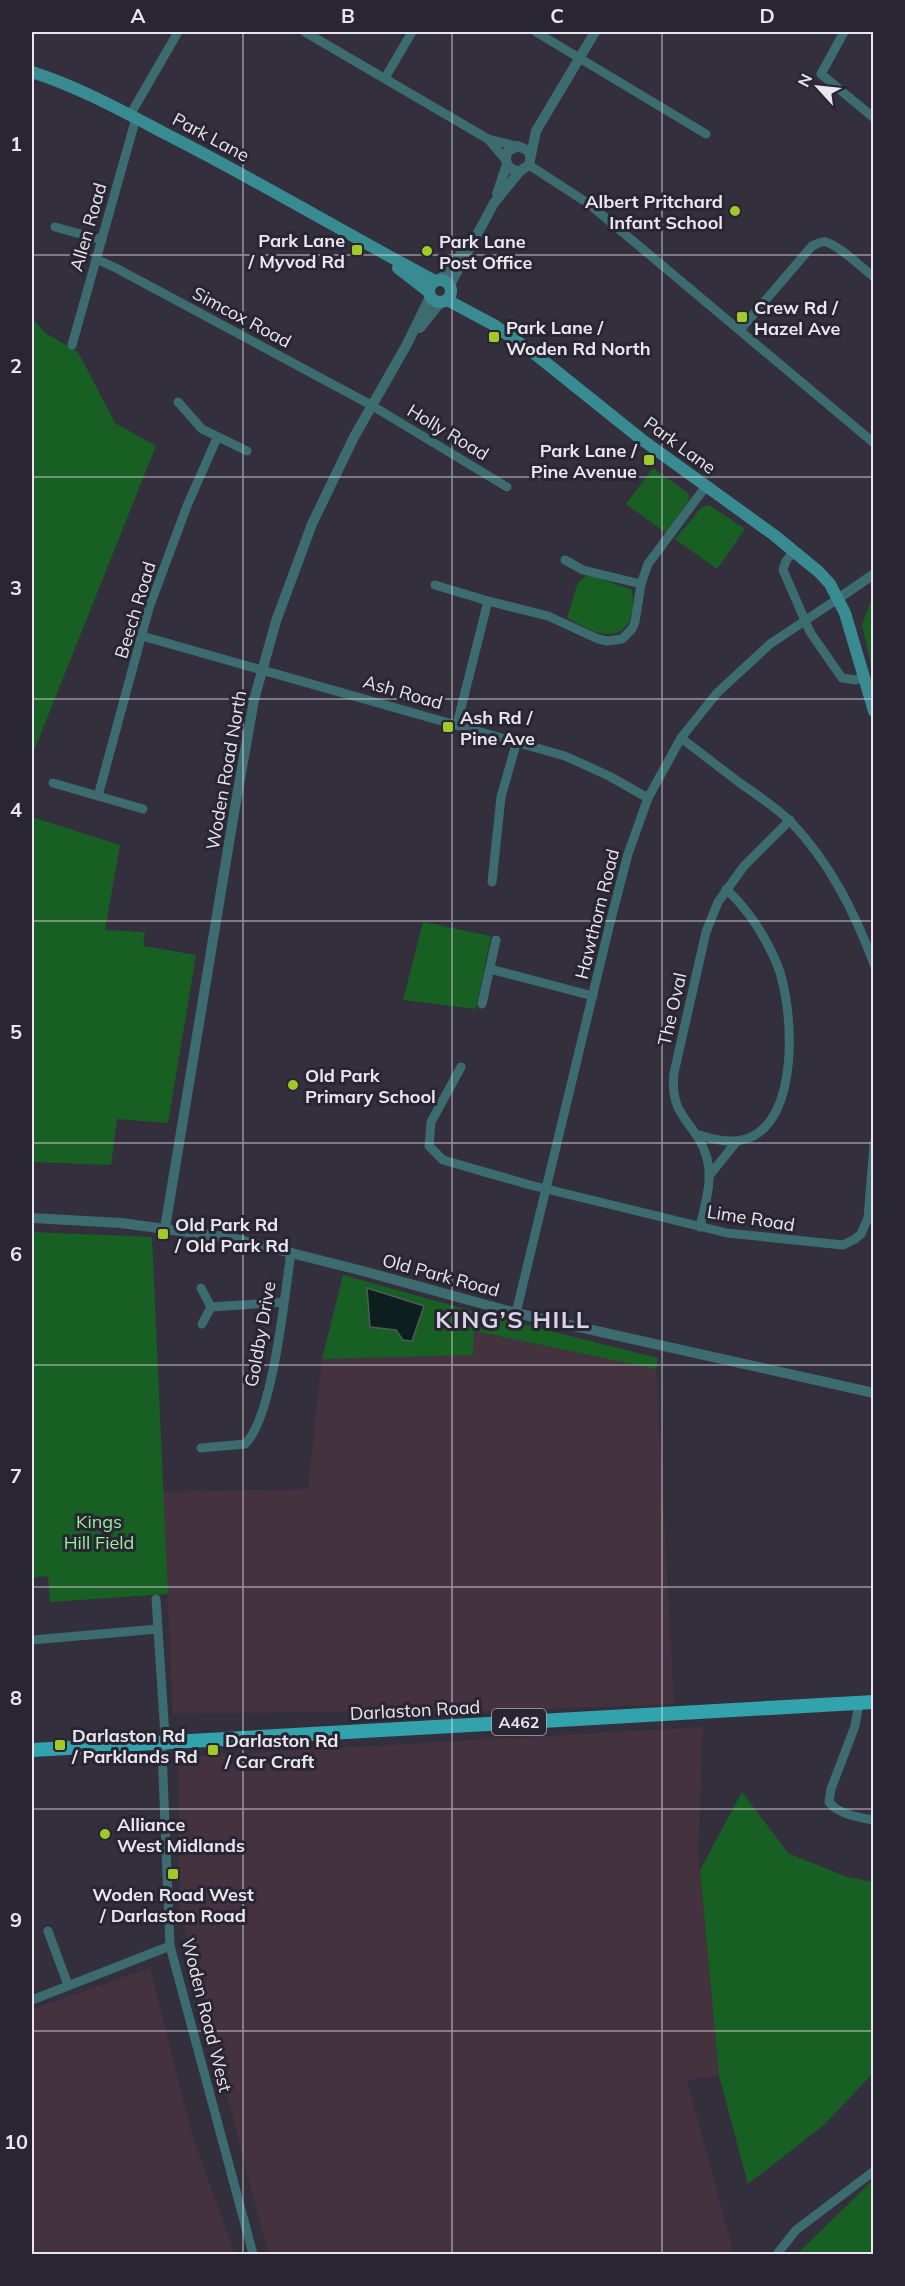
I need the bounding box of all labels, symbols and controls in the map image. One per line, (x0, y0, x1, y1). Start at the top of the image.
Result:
text: A (131, 3, 146, 28)
text: B (341, 3, 355, 28)
text: C (550, 3, 564, 28)
text: D (759, 3, 775, 28)
north arrow (788, 57, 848, 117)
text: N (793, 70, 816, 90)
street label: Park Lane (169, 107, 253, 167)
text: 1 (10, 131, 22, 156)
street label: Allen Road (64, 180, 112, 274)
place label: Albert Pritchard Infant School (585, 190, 723, 234)
marker: Albert Pritchard Infant School (728, 204, 742, 218)
place label: Park Lane / Myvod Rd (248, 229, 345, 273)
place label: Park Lane Post Office (439, 230, 532, 274)
marker: Park Lane / Myvod Rd (350, 243, 364, 257)
marker: Park Lane Post Office (420, 244, 434, 258)
street label: Simcox Road (189, 281, 295, 353)
place label: Crew Rd / Hazel Ave (754, 296, 840, 340)
marker: Crew Rd / Hazel Ave (735, 310, 749, 324)
place label: Park Lane / Woden Rd North (506, 316, 651, 360)
marker: Park Lane / Woden Rd North (487, 330, 501, 344)
text: 2 (10, 353, 22, 378)
street label: Holly Road (403, 399, 493, 465)
street label: Park Lane (639, 411, 721, 479)
place label: Park Lane / Pine Avenue (531, 439, 638, 483)
marker: Park Lane / Pine Avenue (642, 453, 656, 467)
street label: Beech Road (109, 559, 161, 661)
text: 3 (10, 575, 22, 600)
street label: Ash Road (361, 670, 445, 714)
street label: Woden Road North (201, 688, 251, 852)
place label: Ash Rd / Pine Ave (460, 706, 535, 750)
marker: Ash Rd / Pine Ave (441, 720, 455, 734)
text: 4 (10, 797, 22, 822)
street label: Hawthorn Road (570, 847, 624, 981)
street label: The Oval (652, 970, 692, 1048)
text: 5 (10, 1019, 22, 1044)
place label: Old Park Primary School (305, 1064, 436, 1108)
marker: Old Park Primary School (286, 1078, 300, 1092)
street label: Lime Road (705, 1200, 797, 1236)
place label: Old Park Rd / Old Park Rd (174, 1213, 289, 1257)
marker: Old Park Rd / Old Park Rd (156, 1227, 170, 1241)
text: 6 (10, 1241, 22, 1266)
street label: Old Park Road (380, 1248, 502, 1302)
street label: Goldby Drive (239, 1279, 281, 1389)
district label: KING’S HILL (435, 1304, 591, 1334)
text: 7 (10, 1463, 22, 1488)
park label: Kings Hill Field (64, 1510, 134, 1554)
text: 8 (10, 1685, 22, 1710)
street label: Darlaston Road (349, 1695, 481, 1725)
road number: A462 (492, 1709, 546, 1735)
place label: Darlaston Rd / Parklands Rd (71, 1724, 198, 1768)
place label: Darlaston Rd / Car Craft (224, 1729, 338, 1773)
marker: Darlaston Rd / Parklands Rd (53, 1738, 67, 1752)
marker: Darlaston Rd / Car Craft (206, 1743, 220, 1757)
place label: Alliance West Midlands (117, 1813, 245, 1857)
marker: Alliance West Midlands (98, 1827, 112, 1841)
marker: Woden Road West / Darlaston Road (166, 1867, 180, 1881)
place label: Woden Road West / Darlaston Road (92, 1883, 254, 1927)
text: 9 (10, 1907, 22, 1932)
street label: Woden Road West (177, 1936, 237, 2094)
text: 10 (4, 2129, 28, 2154)

